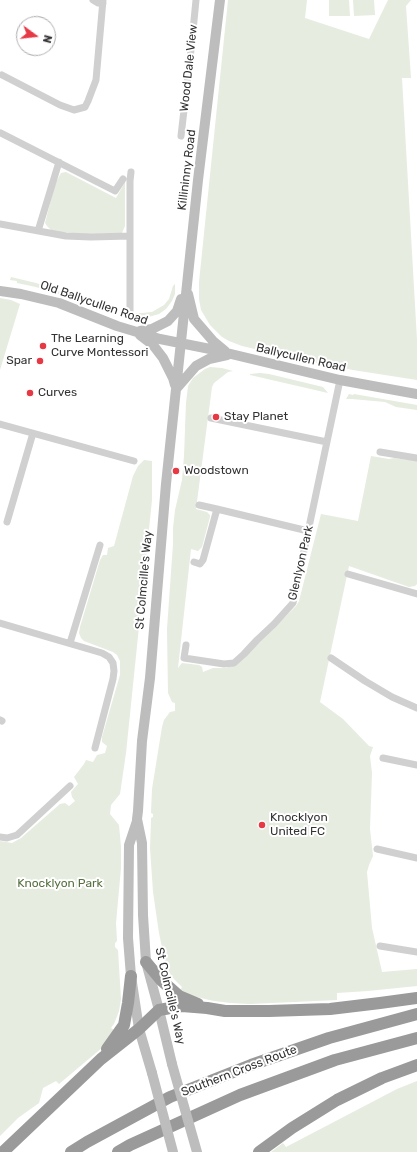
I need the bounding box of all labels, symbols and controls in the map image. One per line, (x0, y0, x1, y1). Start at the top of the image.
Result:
north arrow (16, 16, 56, 56)
street label: Wood Dale View (177, 24, 201, 112)
text: N (40, 33, 54, 44)
street label: Killininny Road (175, 129, 199, 211)
street label: Old Ballycullen Road (38, 278, 150, 328)
place label: The Learning Curve Montessori (51, 332, 148, 360)
marker: The Learning Curve Montessori (38, 341, 48, 351)
street label: Ballycullen Road (255, 341, 347, 375)
place label: Spar (6, 354, 32, 368)
marker: Spar (35, 356, 45, 366)
place label: Curves (38, 386, 77, 400)
marker: Curves (25, 388, 35, 398)
place label: Stay Planet (224, 410, 288, 424)
marker: Stay Planet (211, 412, 221, 422)
place label: Woodstown (184, 464, 249, 478)
marker: Woodstown (171, 466, 181, 476)
street label: Glenlyon Park (285, 524, 317, 602)
street label: St Colmcille's Way (133, 530, 155, 630)
place label: Knocklyon United FC (270, 811, 328, 839)
marker: Knocklyon United FC (257, 820, 267, 830)
park label: Knocklyon Park (17, 877, 103, 891)
street label: St Colmcille's Way (152, 946, 188, 1046)
street label: Southern Cross Route (179, 1042, 299, 1100)

